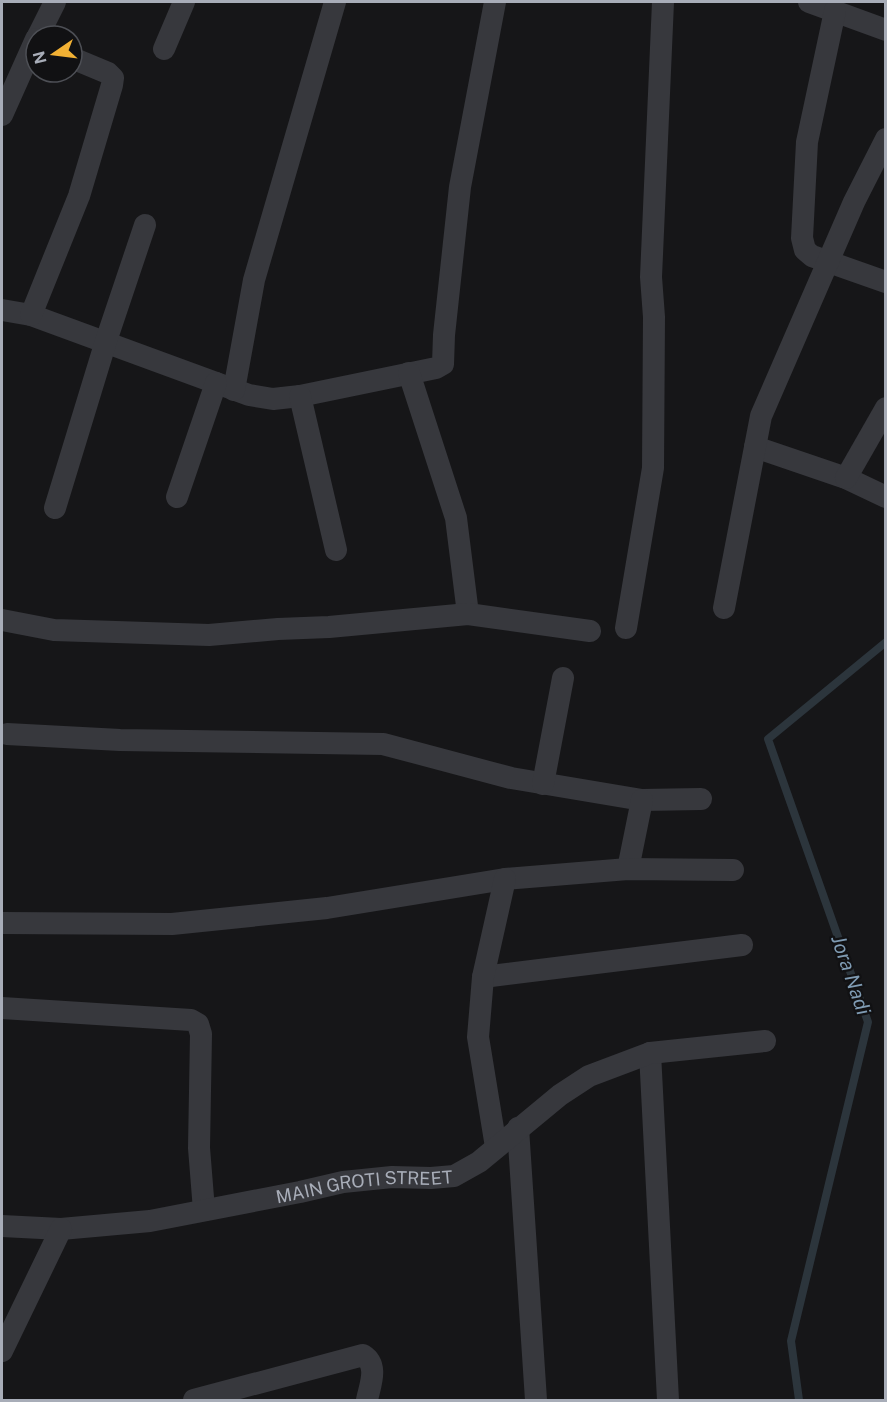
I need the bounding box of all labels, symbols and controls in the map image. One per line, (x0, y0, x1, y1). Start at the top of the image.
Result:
north arrow (24, 24, 84, 84)
text: N (29, 49, 51, 66)
water label: Jora Nadi (826, 932, 876, 1018)
street label: MAIN GROTI STREET (274, 1166, 454, 1207)

